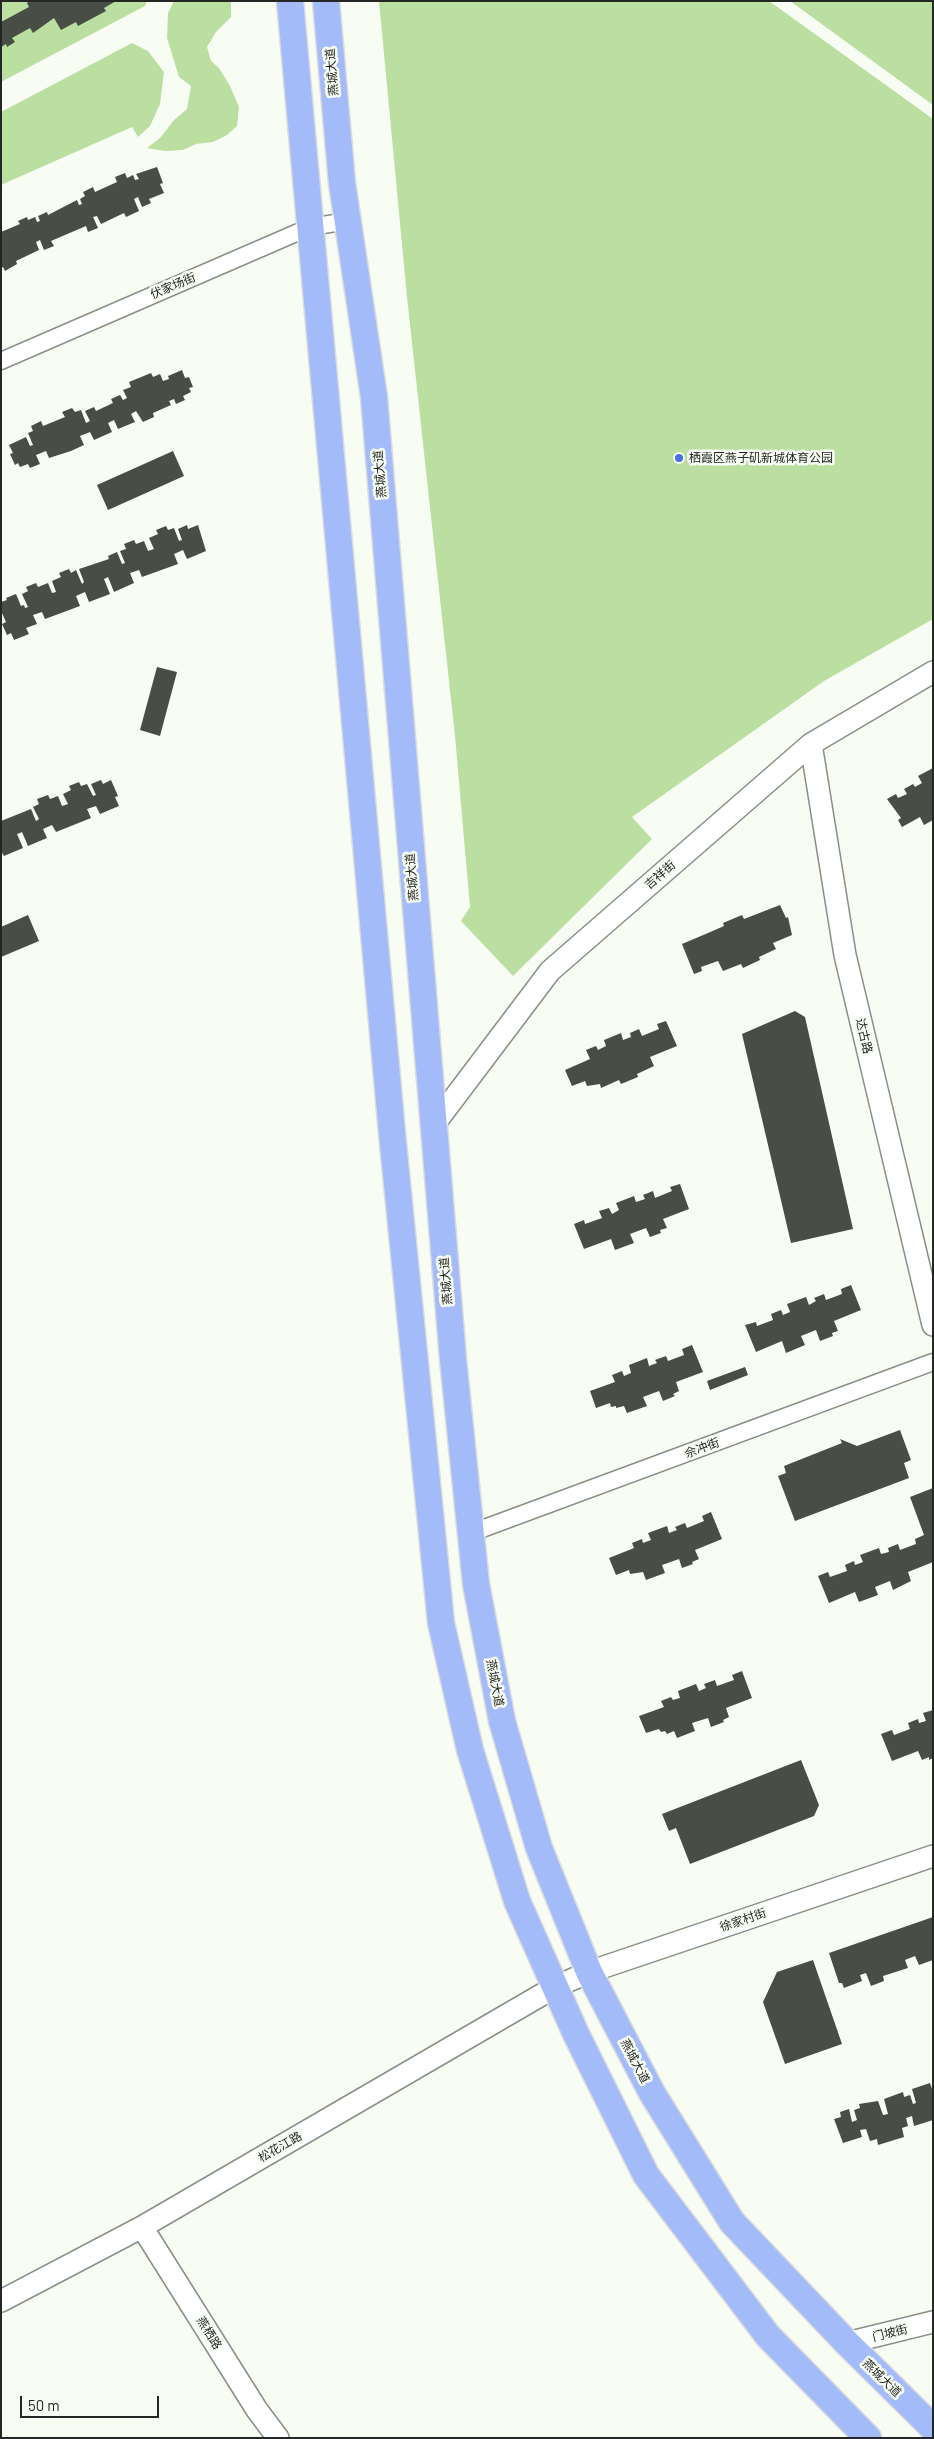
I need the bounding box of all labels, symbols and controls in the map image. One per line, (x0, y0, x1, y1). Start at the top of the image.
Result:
street label: 燕城大道 (323, 47, 341, 97)
street label: 伏家场街 (148, 270, 198, 302)
street label: 燕城大道 (371, 449, 389, 499)
place label: 栖霞区燕子矶新城体育公园 (689, 451, 833, 465)
marker: 栖霞区燕子矶新城体育公园 (673, 452, 685, 464)
street label: 燕城大道 (403, 852, 421, 902)
street label: 吉祥街 (642, 858, 678, 892)
street label: 达古路 (853, 1017, 875, 1055)
street label: 燕城大道 (437, 1256, 455, 1306)
street label: 佘冲街 (683, 1435, 721, 1461)
street label: 燕城大道 (483, 1658, 507, 1708)
street label: 徐家村街 (718, 1905, 768, 1935)
street label: 燕城大道 (617, 2036, 653, 2086)
street label: 松花江路 (256, 2129, 304, 2165)
street label: 燕栖路 (193, 2314, 225, 2352)
street label: 门坡街 (871, 2322, 909, 2344)
street label: 燕城大道 (860, 2356, 904, 2400)
scale bar (22, 2386, 161, 2418)
text: 50 m (28, 2396, 60, 2414)

